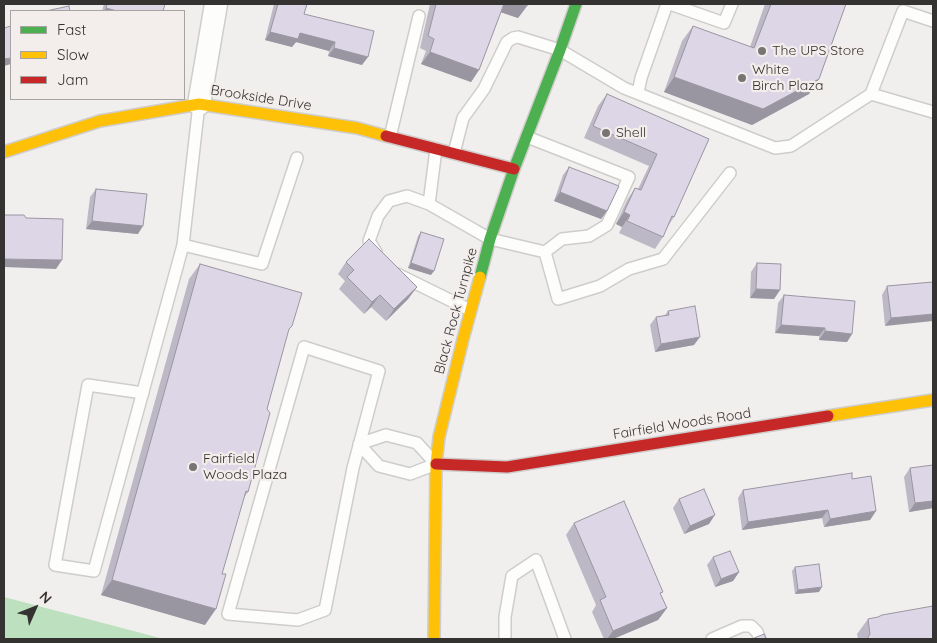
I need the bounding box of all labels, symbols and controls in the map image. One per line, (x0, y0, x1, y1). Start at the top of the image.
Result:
legend (10, 10, 185, 100)
text: Fast (57, 20, 86, 39)
place label: The UPS Store (772, 43, 864, 59)
text: Slow (57, 45, 89, 64)
marker: The UPS Store (756, 45, 768, 57)
place label: White Birch Plaza (752, 62, 823, 94)
text: Jam (57, 70, 88, 89)
marker: White Birch Plaza (736, 72, 748, 84)
street label: Brookside Drive (209, 82, 313, 114)
place label: Shell (616, 125, 646, 141)
marker: Shell (600, 127, 612, 139)
street label: Black Rock Turnpike (431, 246, 481, 376)
street label: Fairfield Woods Road (612, 405, 752, 443)
place label: Fairfield Woods Plaza (203, 451, 287, 484)
marker: Fairfield Woods Plaza (187, 461, 199, 473)
north arrow (10, 583, 60, 633)
text: N (36, 588, 56, 608)

